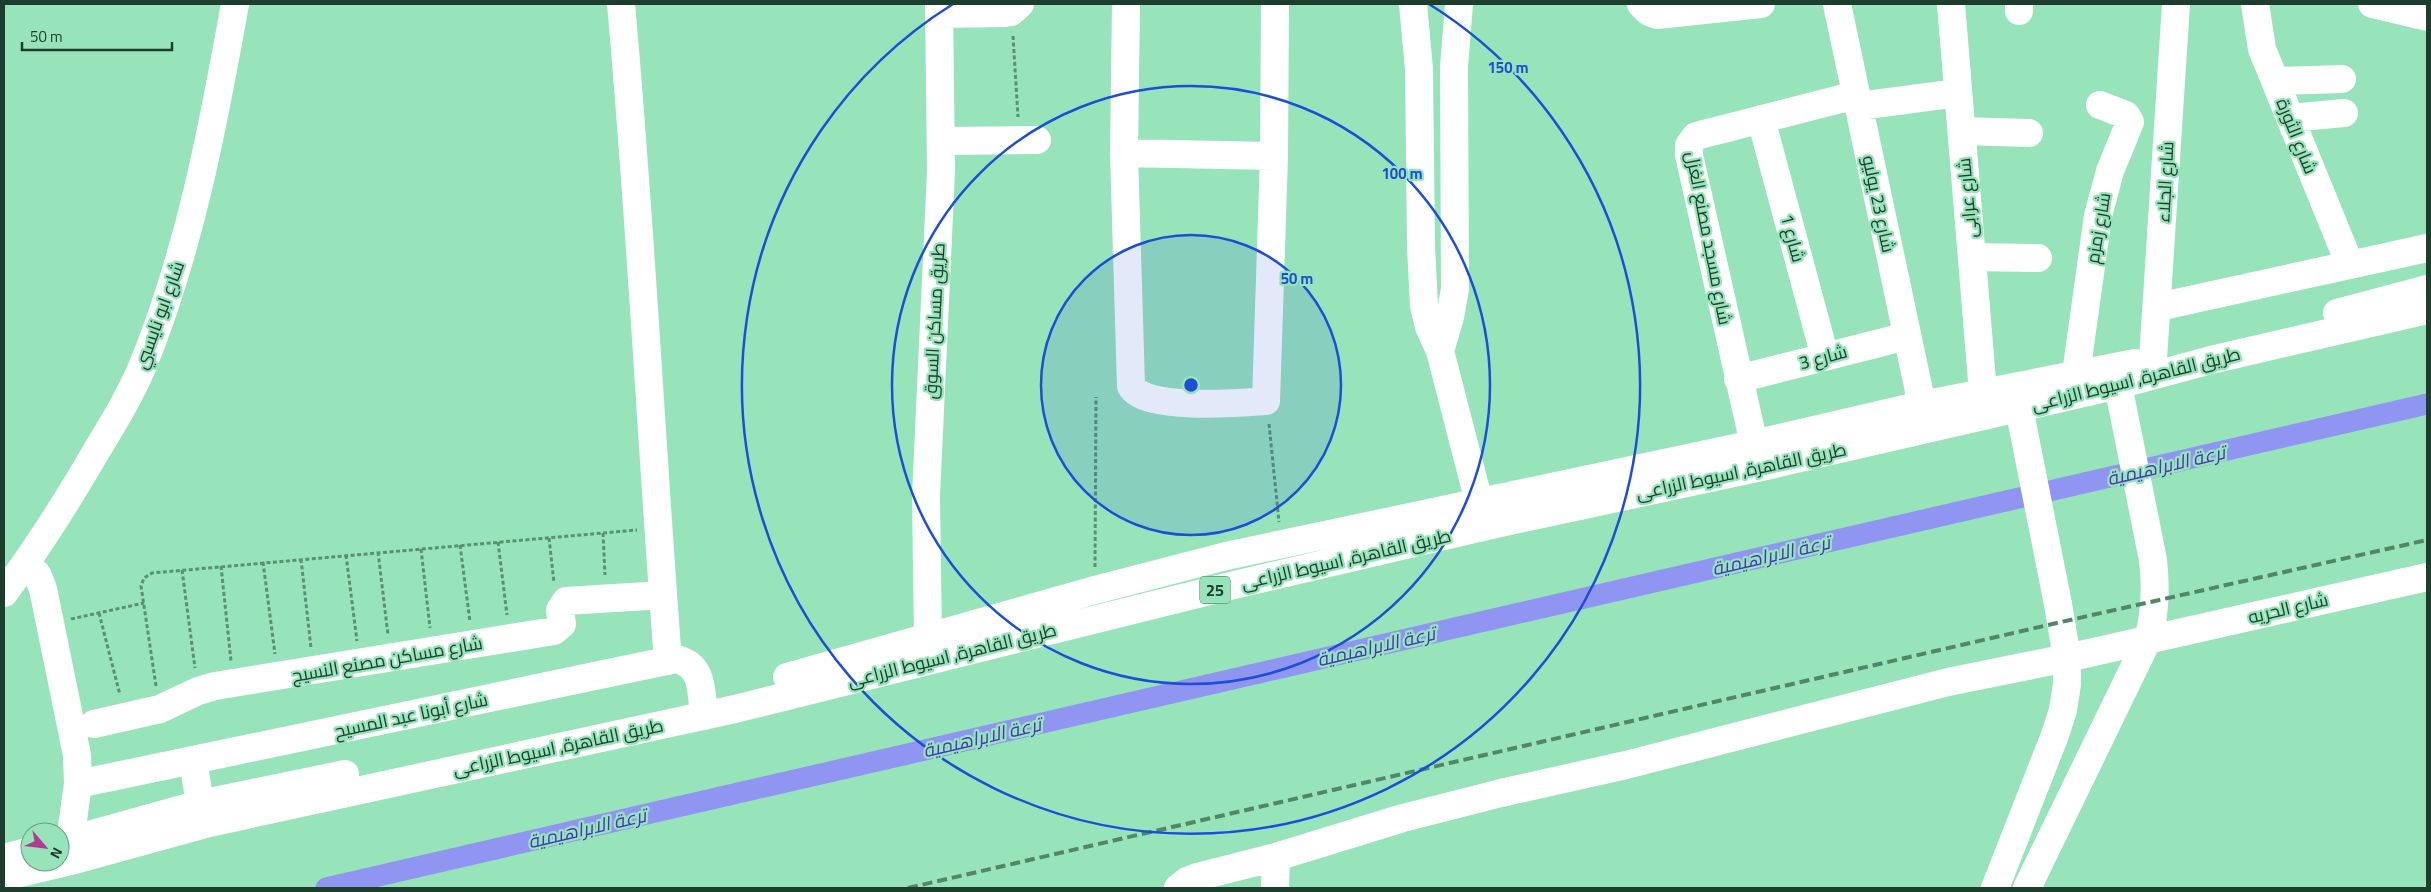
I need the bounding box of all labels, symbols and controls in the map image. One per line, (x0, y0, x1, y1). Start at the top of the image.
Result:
scale bar (22, 20, 172, 52)
text: 50 m (30, 22, 63, 51)
text: 150 m (1488, 53, 1528, 82)
street label: شارع الثورة (2267, 93, 2327, 179)
street label: شارع الجلاء (2146, 141, 2184, 223)
street label: شارع مسجد مصنع الغزل (1676, 148, 1742, 328)
street label: شارع 23 يوليو (1853, 152, 1905, 256)
street label: شارع عرابى (1947, 156, 1987, 240)
text: 100 m (1382, 159, 1422, 188)
street label: شارع زمزم (2076, 190, 2120, 266)
street label: شارع 1 (1771, 210, 1815, 266)
street label: طريق مساكن السوق (913, 242, 955, 400)
street label: شارع ابو نايسبي (124, 256, 194, 374)
text: 50 m (1281, 264, 1313, 293)
street label: شارع 3 (1795, 335, 1851, 379)
street label: طريق القاهرة, اسيوط الزراعى (2028, 337, 2244, 421)
centre of rings (1182, 376, 1200, 394)
street label: طريق القاهرة, اسيوط الزراعى (1633, 433, 1849, 509)
water label: ترعة الابراهيمية (2103, 433, 2233, 496)
street label: طريق القاهرة, اسيوط الزراعى (1238, 519, 1454, 599)
water label: ترعة الابراهيمية (1708, 523, 1838, 586)
road number: 25 (1200, 576, 1230, 604)
street label: شارع الحريه (2245, 583, 2331, 633)
street label: طريق القاهرة, اسيوط الزراعى (844, 613, 1060, 697)
water label: ترعة الابراهيمية (1313, 614, 1443, 677)
street label: شارع مساكن مصنع النسيج (289, 626, 485, 692)
street label: شارع أبونا عبد المسيح (331, 683, 491, 747)
water label: ترعة الابراهيمية (919, 705, 1049, 768)
street label: طريق القاهرة, اسيوط الزراعى (450, 709, 666, 785)
water label: ترعة الابراهيمية (524, 796, 654, 859)
north arrow (20, 822, 70, 872)
text: N (43, 843, 70, 863)

